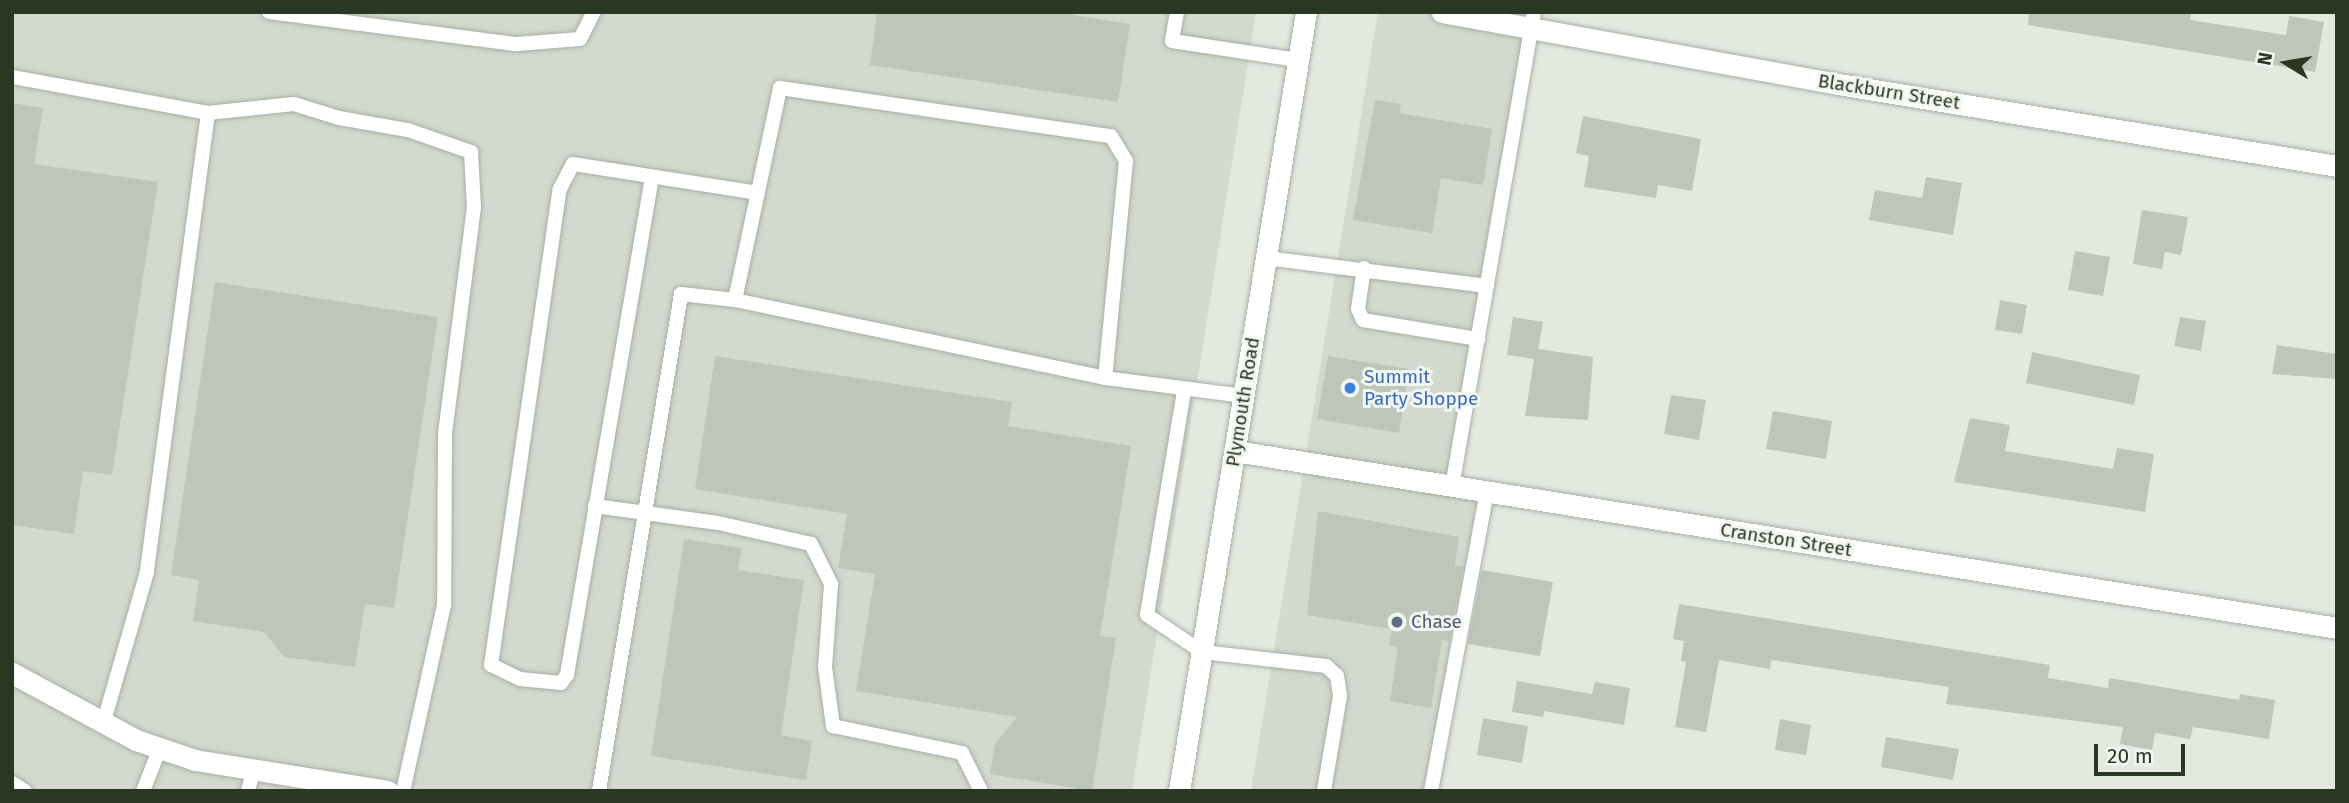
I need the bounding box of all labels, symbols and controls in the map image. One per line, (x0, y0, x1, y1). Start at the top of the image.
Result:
north arrow (2251, 28, 2321, 98)
text: N (2252, 51, 2277, 67)
street label: Blackburn Street (1816, 70, 1962, 114)
street label: Plymouth Road (1222, 336, 1264, 468)
place label: Summit Party Shoppe (1364, 366, 1478, 410)
marker: Summit Party Shoppe (1342, 380, 1358, 396)
street label: Cranston Street (1719, 518, 1853, 562)
place label: Chase (1411, 611, 1462, 633)
marker: Chase (1389, 614, 1405, 630)
scale bar (2097, 730, 2188, 774)
text: 20 m (2107, 743, 2153, 769)

